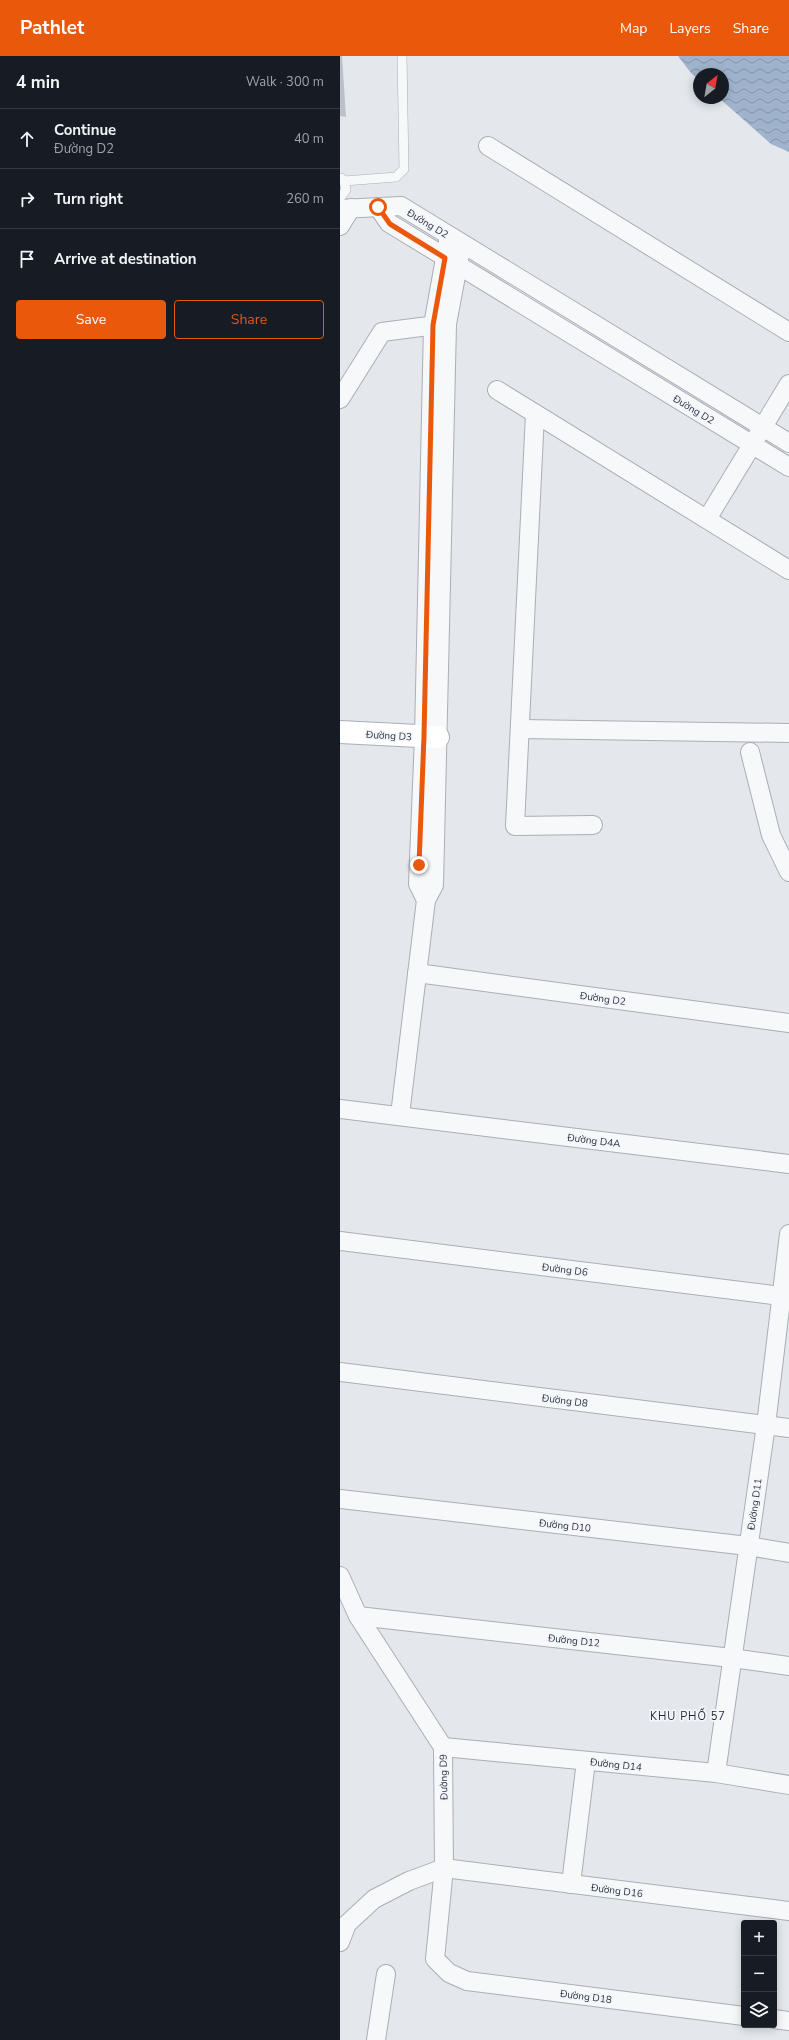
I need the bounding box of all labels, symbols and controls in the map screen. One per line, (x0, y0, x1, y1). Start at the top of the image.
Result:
text: Pathlet (20, 15, 84, 41)
text: Map (620, 19, 647, 38)
text: Layers (669, 19, 711, 38)
text: Share (733, 19, 769, 38)
north arrow (693, 68, 729, 104)
text: 4 min (16, 71, 60, 94)
text: Walk · 300 m (246, 73, 324, 91)
text: Continue (54, 120, 116, 140)
icon: ahead (16, 128, 38, 150)
text: 40 m (294, 130, 324, 148)
text: Đường D2 (54, 140, 114, 158)
icon: right (16, 188, 38, 210)
text: Turn right (54, 189, 123, 209)
text: 260 m (286, 190, 324, 208)
route start (369, 198, 387, 216)
street label: Đường D2 (403, 205, 451, 242)
icon: arrive (16, 248, 38, 270)
text: Arrive at destination (54, 249, 197, 269)
button: Save (16, 300, 166, 339)
button: Share (174, 300, 324, 339)
street label: Đường D2 (669, 391, 717, 428)
street label: Đường D3 (365, 728, 412, 744)
route end (410, 856, 428, 874)
street label: Đường D2 (578, 989, 627, 1009)
street label: Đường D4A (566, 1131, 622, 1151)
street label: Đường D6 (540, 1260, 589, 1280)
street label: Đường D8 (540, 1391, 589, 1411)
street label: Đường D11 (744, 1477, 766, 1532)
street label: Đường D10 (537, 1516, 592, 1536)
street label: Đường D12 (546, 1631, 601, 1651)
district label: KHU PHỐ 57 (650, 1707, 726, 1724)
street label: Đường D9 (437, 1754, 451, 1801)
street label: Đường D14 (588, 1755, 643, 1775)
street label: Đường D16 (589, 1881, 644, 1901)
map controls (741, 1920, 777, 2028)
button: + (741, 1920, 777, 1956)
button: − (741, 1956, 777, 1992)
street label: Đường D18 (558, 1987, 613, 2007)
button: layers (741, 1992, 777, 2028)

